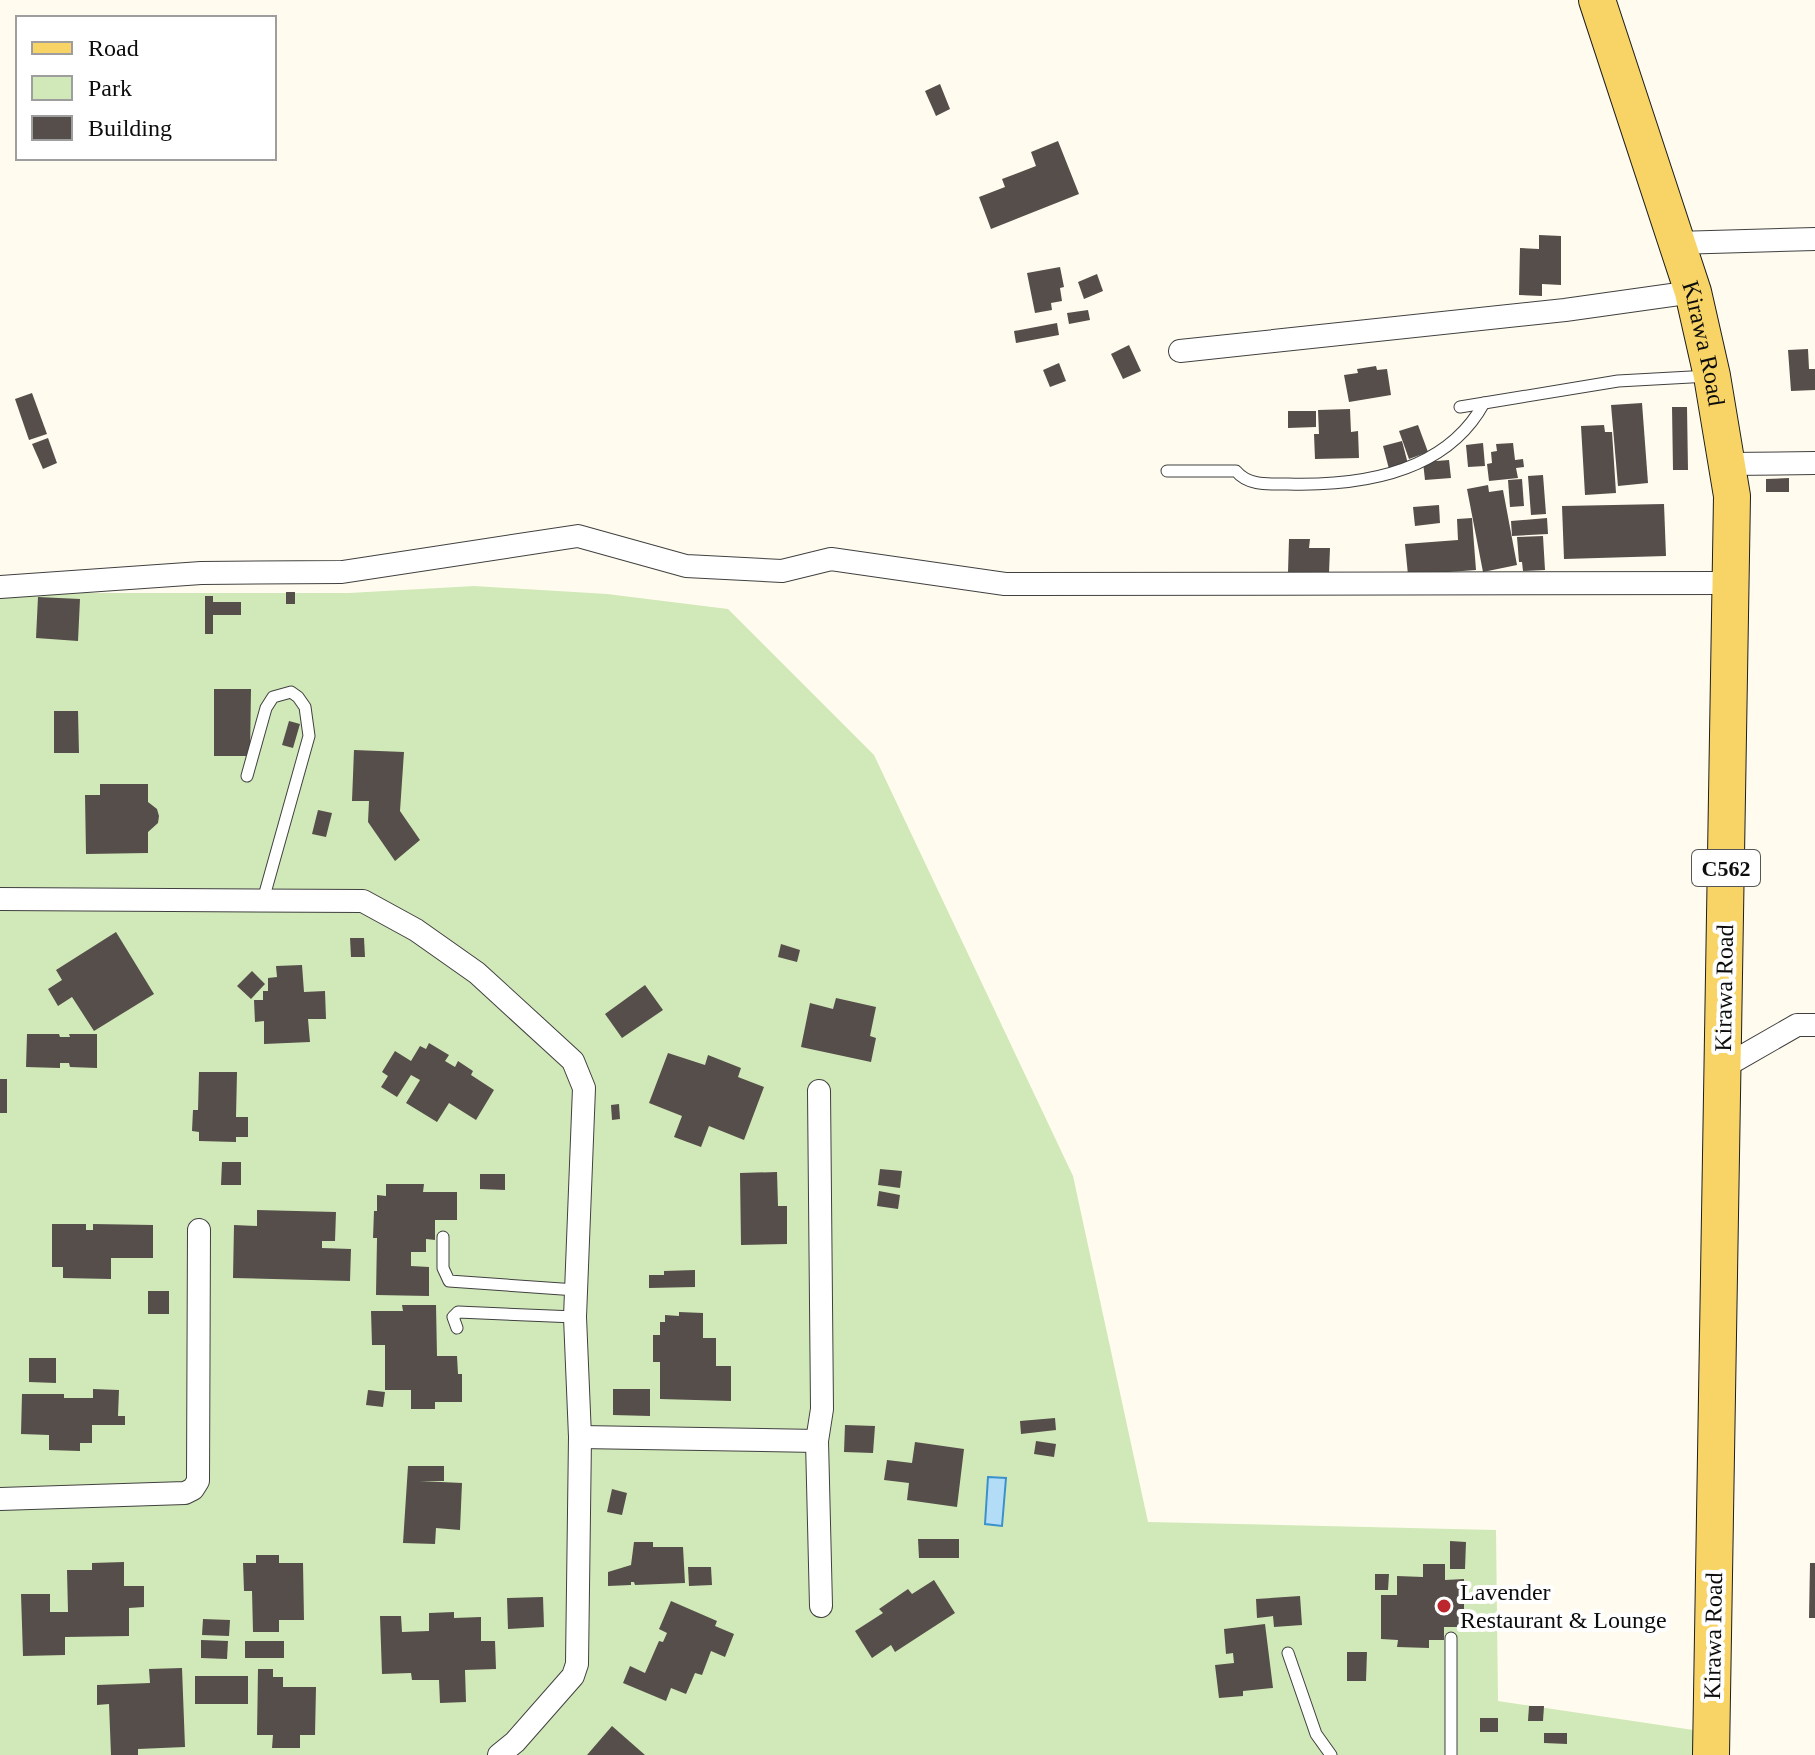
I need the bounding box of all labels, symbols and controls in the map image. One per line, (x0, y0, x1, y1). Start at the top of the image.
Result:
legend (16, 16, 276, 160)
text: Road (88, 35, 139, 61)
text: Park (88, 75, 132, 101)
text: Building (88, 115, 172, 141)
street label: Kirawa Road (1677, 277, 1730, 408)
road number: C562 (1692, 850, 1760, 886)
street label: Kirawa Road (1710, 924, 1738, 1052)
street label: Kirawa Road (1699, 1572, 1727, 1700)
place label: Lavender Restaurant & Lounge (1460, 1579, 1667, 1633)
marker: Lavender Restaurant & Lounge (1435, 1597, 1453, 1615)

